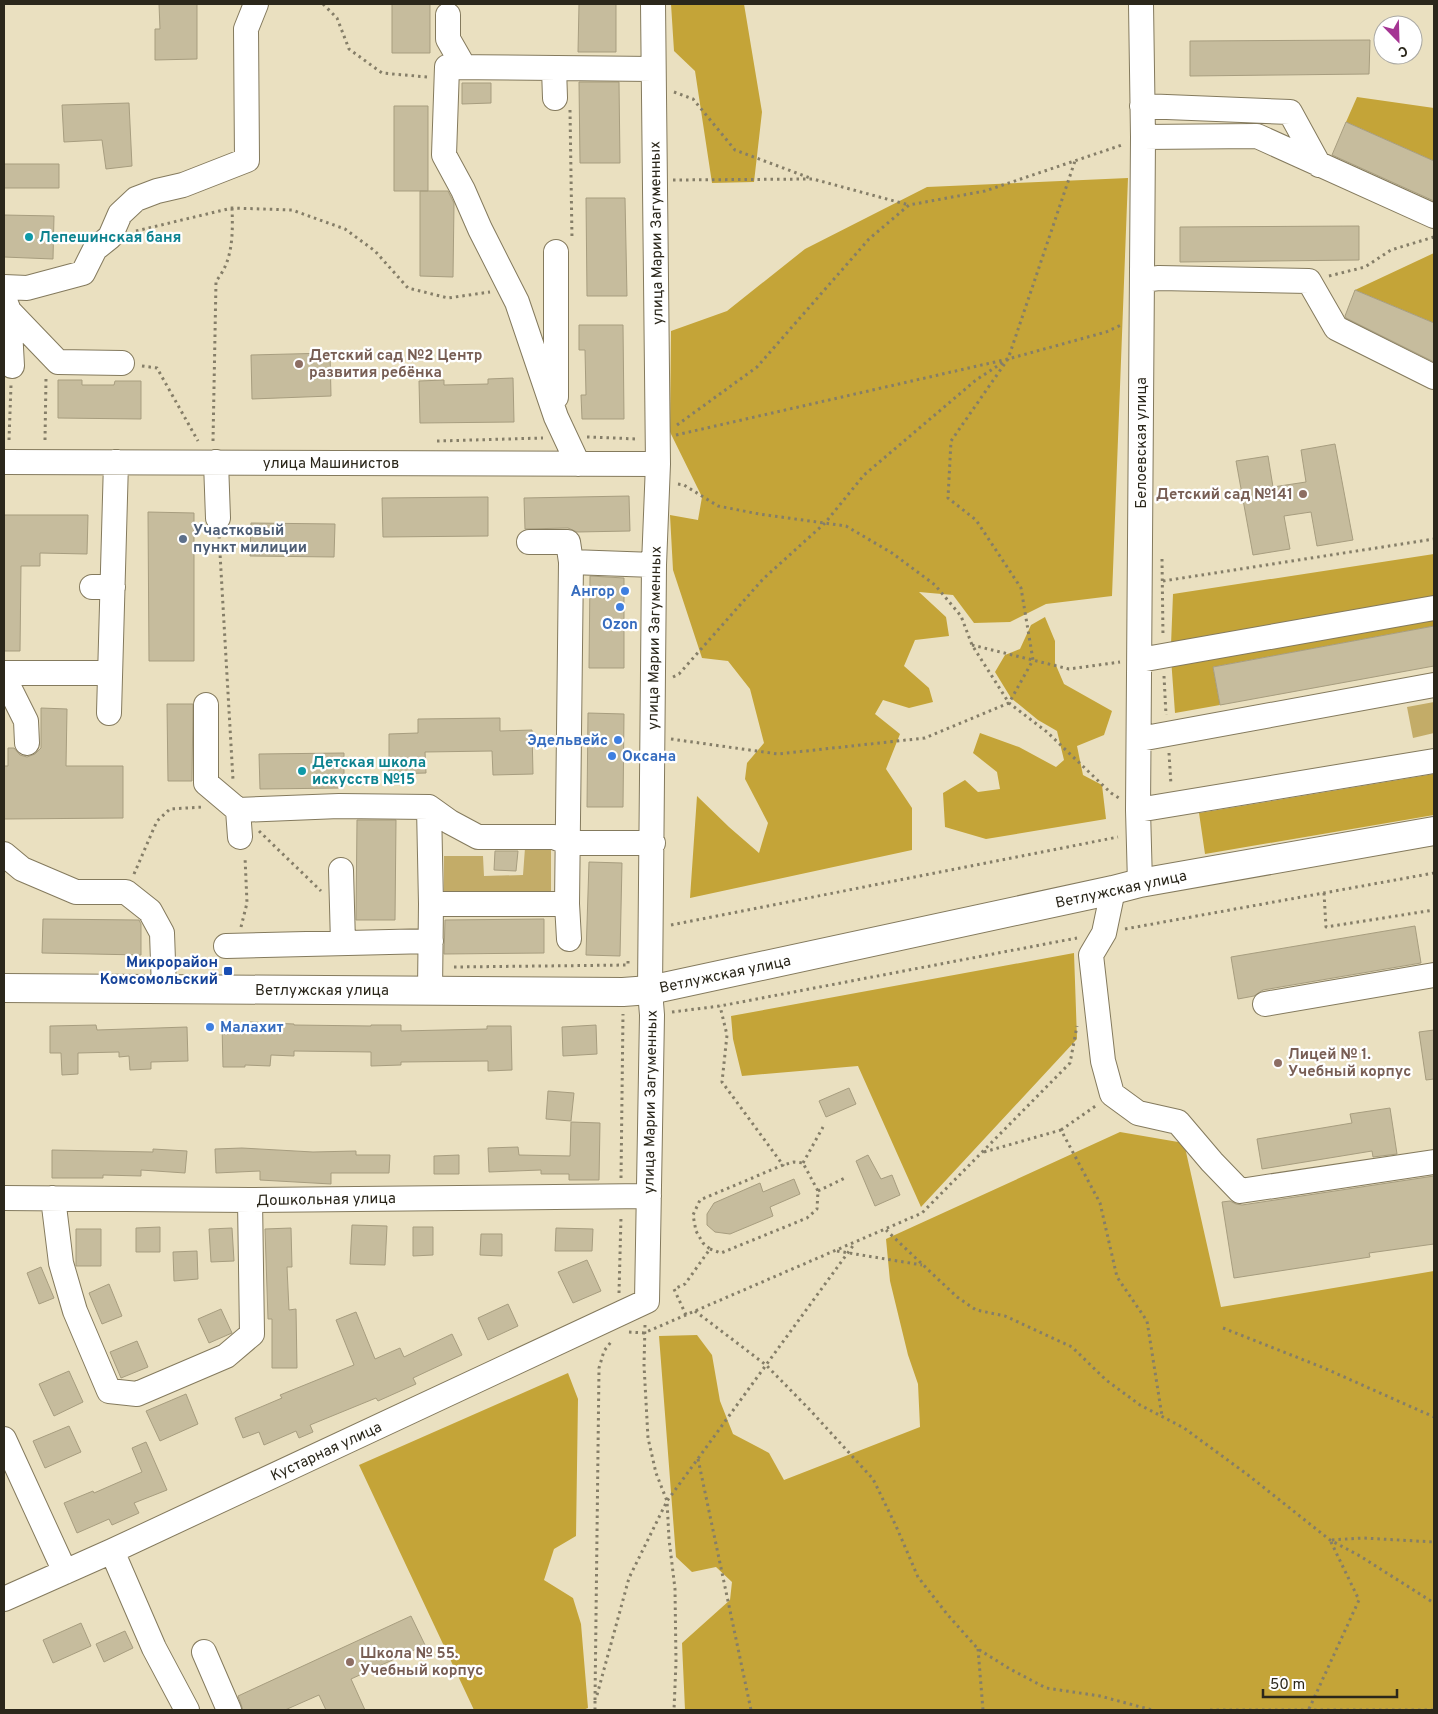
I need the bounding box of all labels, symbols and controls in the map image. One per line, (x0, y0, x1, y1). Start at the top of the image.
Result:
north arrow (1373, 15, 1423, 65)
text: С (1395, 41, 1410, 60)
street label: улица Марии Загуменных (646, 141, 669, 325)
place label: Лепешинская баня (39, 229, 181, 248)
marker: Лепешинская баня (23, 231, 35, 243)
place label: Детский сад №2 Центр развития ребёнка (309, 347, 482, 383)
marker: Детский сад №2 Центр развития ребёнка (293, 358, 305, 370)
street label: Белоевская улица (1133, 377, 1152, 509)
street label: улица Машинистов (263, 455, 399, 474)
place label: Детский сад №141 (1156, 486, 1293, 505)
marker: Детский сад №141 (1297, 488, 1309, 500)
place label: Участковый пункт милиции (193, 522, 307, 558)
marker: Участковый пункт милиции (177, 533, 189, 545)
street label: улица Марии Загуменных (644, 546, 667, 730)
place label: Ангор (571, 583, 615, 602)
marker: Ангор (619, 585, 631, 597)
marker: Ozon (614, 601, 626, 613)
place label: Ozon (602, 616, 638, 635)
place label: Эдельвейс (527, 732, 608, 751)
marker: Эдельвейс (612, 734, 624, 746)
place label: Оксана (622, 748, 676, 767)
marker: Оксана (606, 750, 618, 762)
place label: Детская школа искусств №15 (312, 754, 426, 790)
marker: Детская школа искусств №15 (296, 765, 308, 777)
street label: Ветлужская улица (1054, 867, 1189, 914)
street label: Ветлужская улица (658, 952, 793, 999)
place label: Микрорайон Комсомольский (100, 954, 218, 990)
marker: Микрорайон Комсомольский (222, 965, 234, 977)
street label: Ветлужская улица (255, 982, 389, 1001)
street label: улица Марии Загуменных (640, 1010, 663, 1194)
place label: Малахит (220, 1019, 284, 1038)
marker: Малахит (204, 1021, 216, 1033)
place label: Лицей № 1. Учебный корпус (1288, 1046, 1411, 1082)
marker: Лицей № 1. Учебный корпус (1272, 1057, 1284, 1069)
street label: Дошкольная улица (256, 1190, 396, 1211)
street label: Кустарная улица (268, 1418, 385, 1486)
place label: Школа № 55. Учебный корпус (360, 1645, 483, 1681)
marker: Школа № 55. Учебный корпус (344, 1656, 356, 1668)
scale bar (1263, 1666, 1397, 1698)
text: 50 m (1270, 1676, 1305, 1695)

